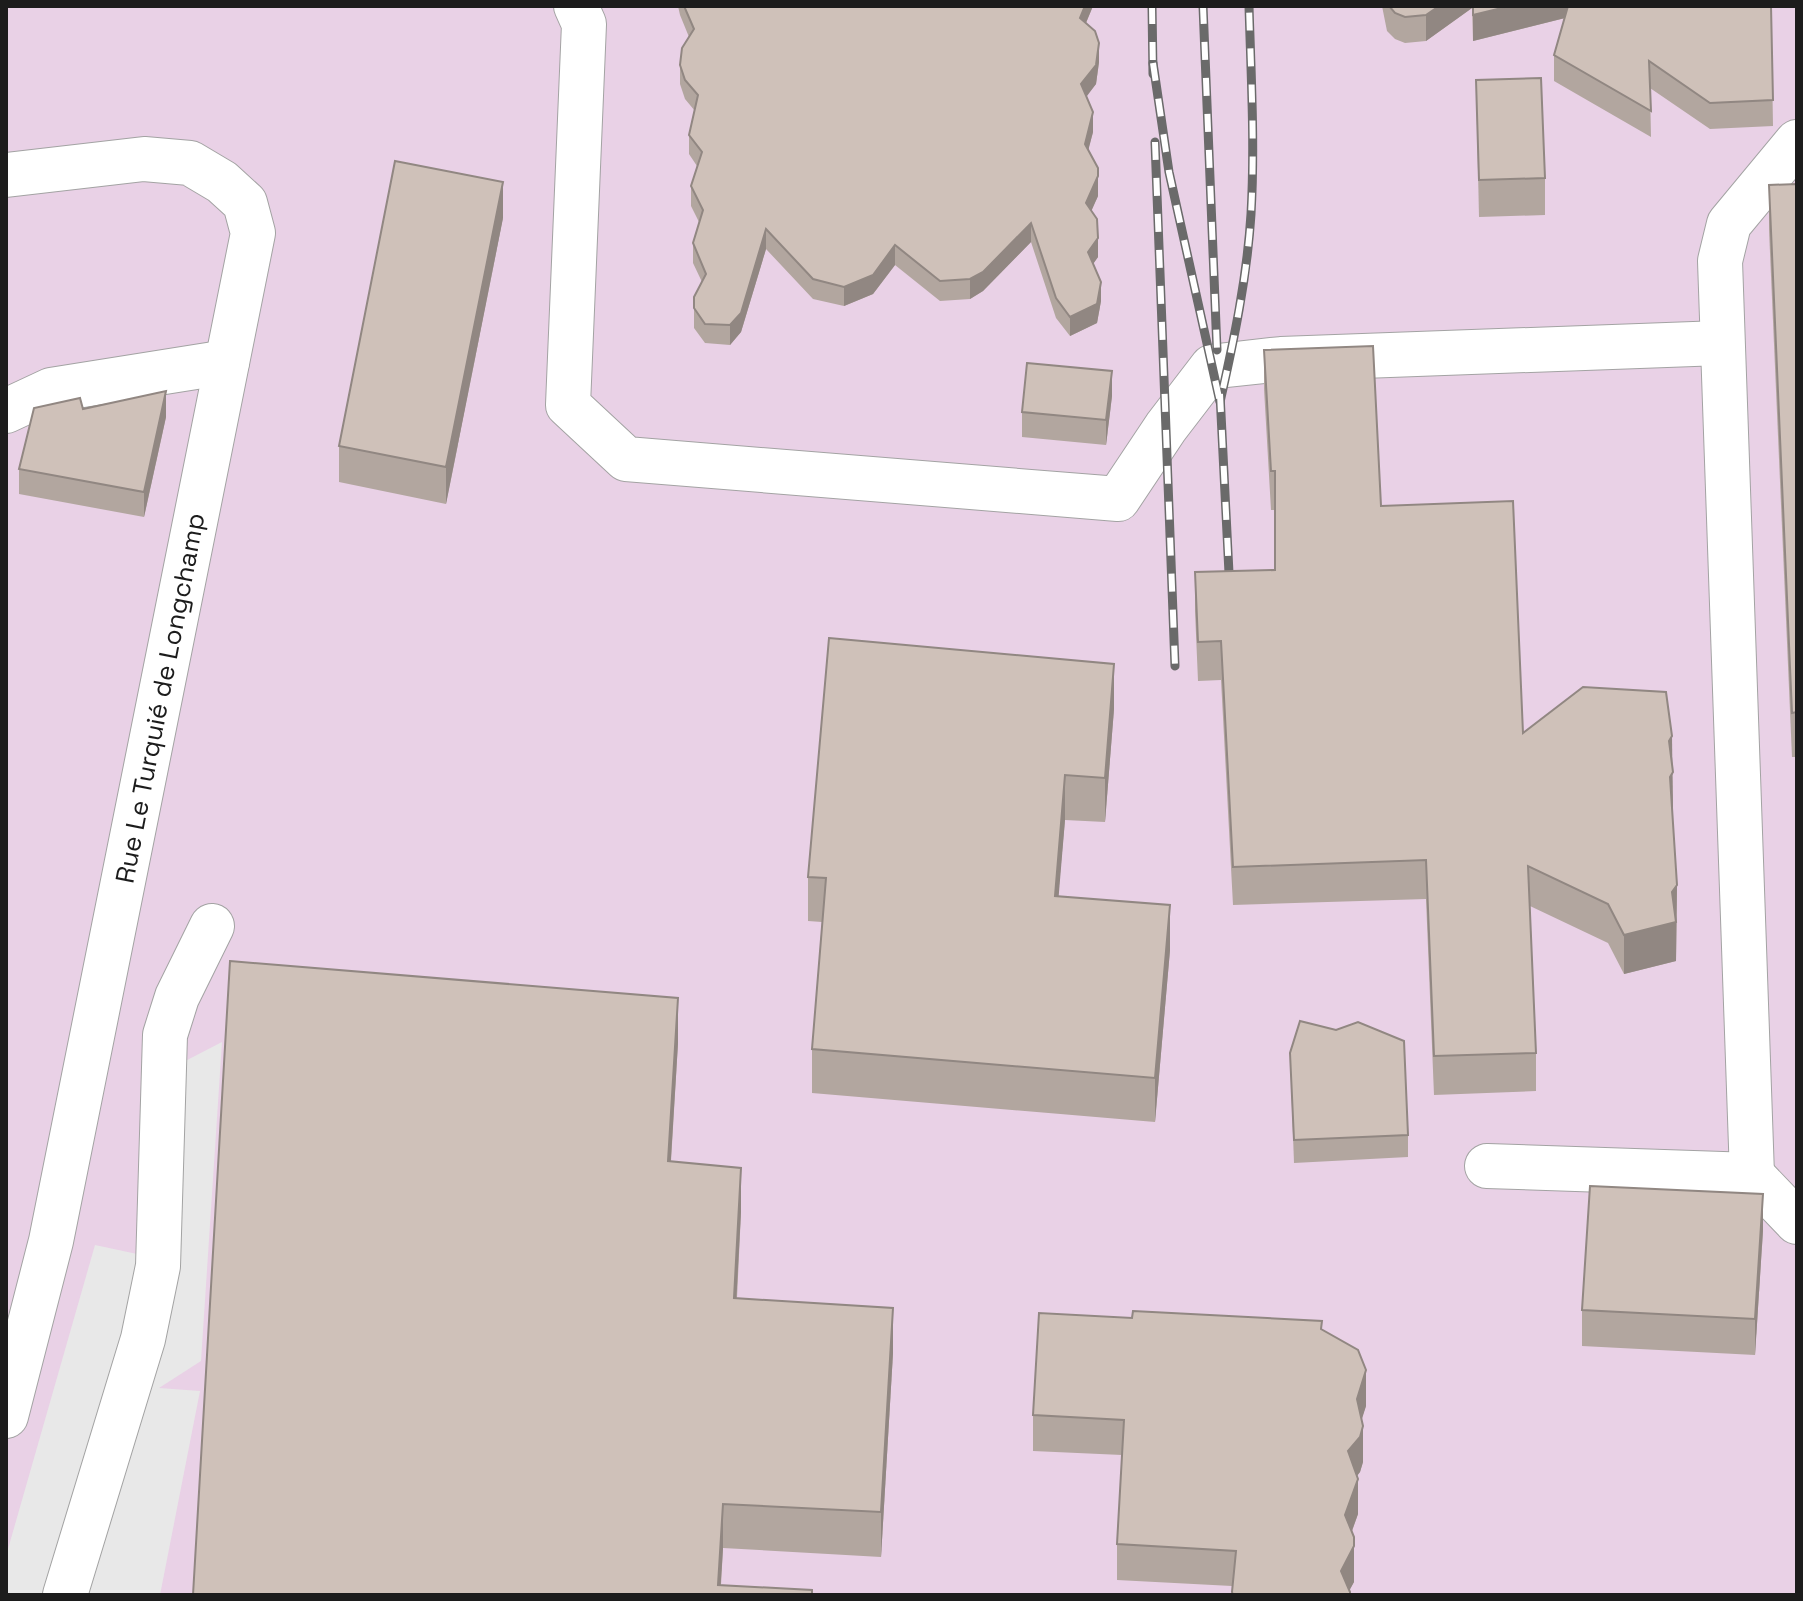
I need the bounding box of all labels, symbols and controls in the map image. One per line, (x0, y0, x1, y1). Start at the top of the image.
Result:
street label: Rue Le Turquié de Longchamp (107, 510, 213, 886)

